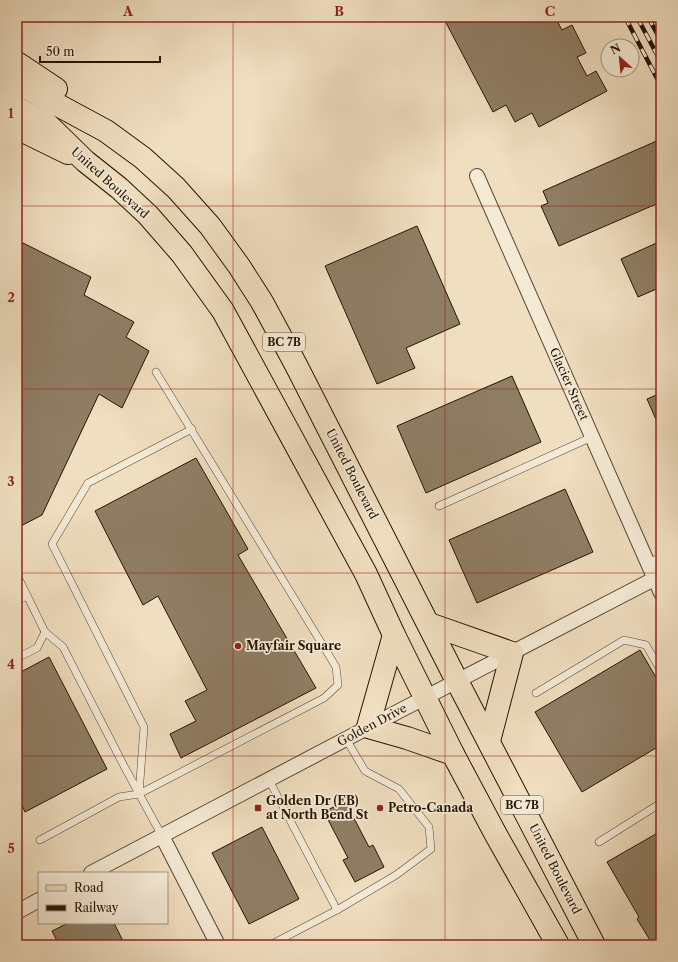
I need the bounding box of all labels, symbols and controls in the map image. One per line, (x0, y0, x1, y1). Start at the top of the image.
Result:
text: A (122, 3, 134, 19)
text: B (334, 3, 344, 19)
text: C (545, 3, 555, 19)
scale bar (40, 38, 160, 64)
north arrow (600, 38, 640, 78)
text: N (608, 40, 623, 57)
text: 50 m (46, 44, 75, 59)
text: 1 (8, 105, 14, 121)
street label: United Boulevard (68, 144, 153, 222)
text: 2 (7, 289, 15, 305)
road number: BC 7B (263, 333, 305, 351)
street label: Glacier Street (547, 345, 593, 423)
street label: United Boulevard (323, 426, 382, 522)
text: 3 (7, 473, 15, 489)
place label: Mayfair Square (246, 638, 341, 653)
marker: Mayfair Square (233, 641, 243, 651)
text: 4 (7, 656, 15, 672)
street label: Golden Drive (334, 700, 409, 749)
place label: Golden Dr (EB) at North Bend St (266, 793, 368, 822)
road number: BC 7B (501, 796, 543, 814)
place label: Petro-Canada (388, 800, 474, 815)
marker: Golden Dr (EB) at North Bend St (253, 803, 263, 813)
marker: Petro-Canada (375, 803, 385, 813)
street label: United Boulevard (526, 821, 585, 917)
text: 5 (7, 840, 15, 856)
legend (38, 872, 168, 924)
text: Road (74, 880, 104, 895)
text: Railway (74, 900, 119, 915)

